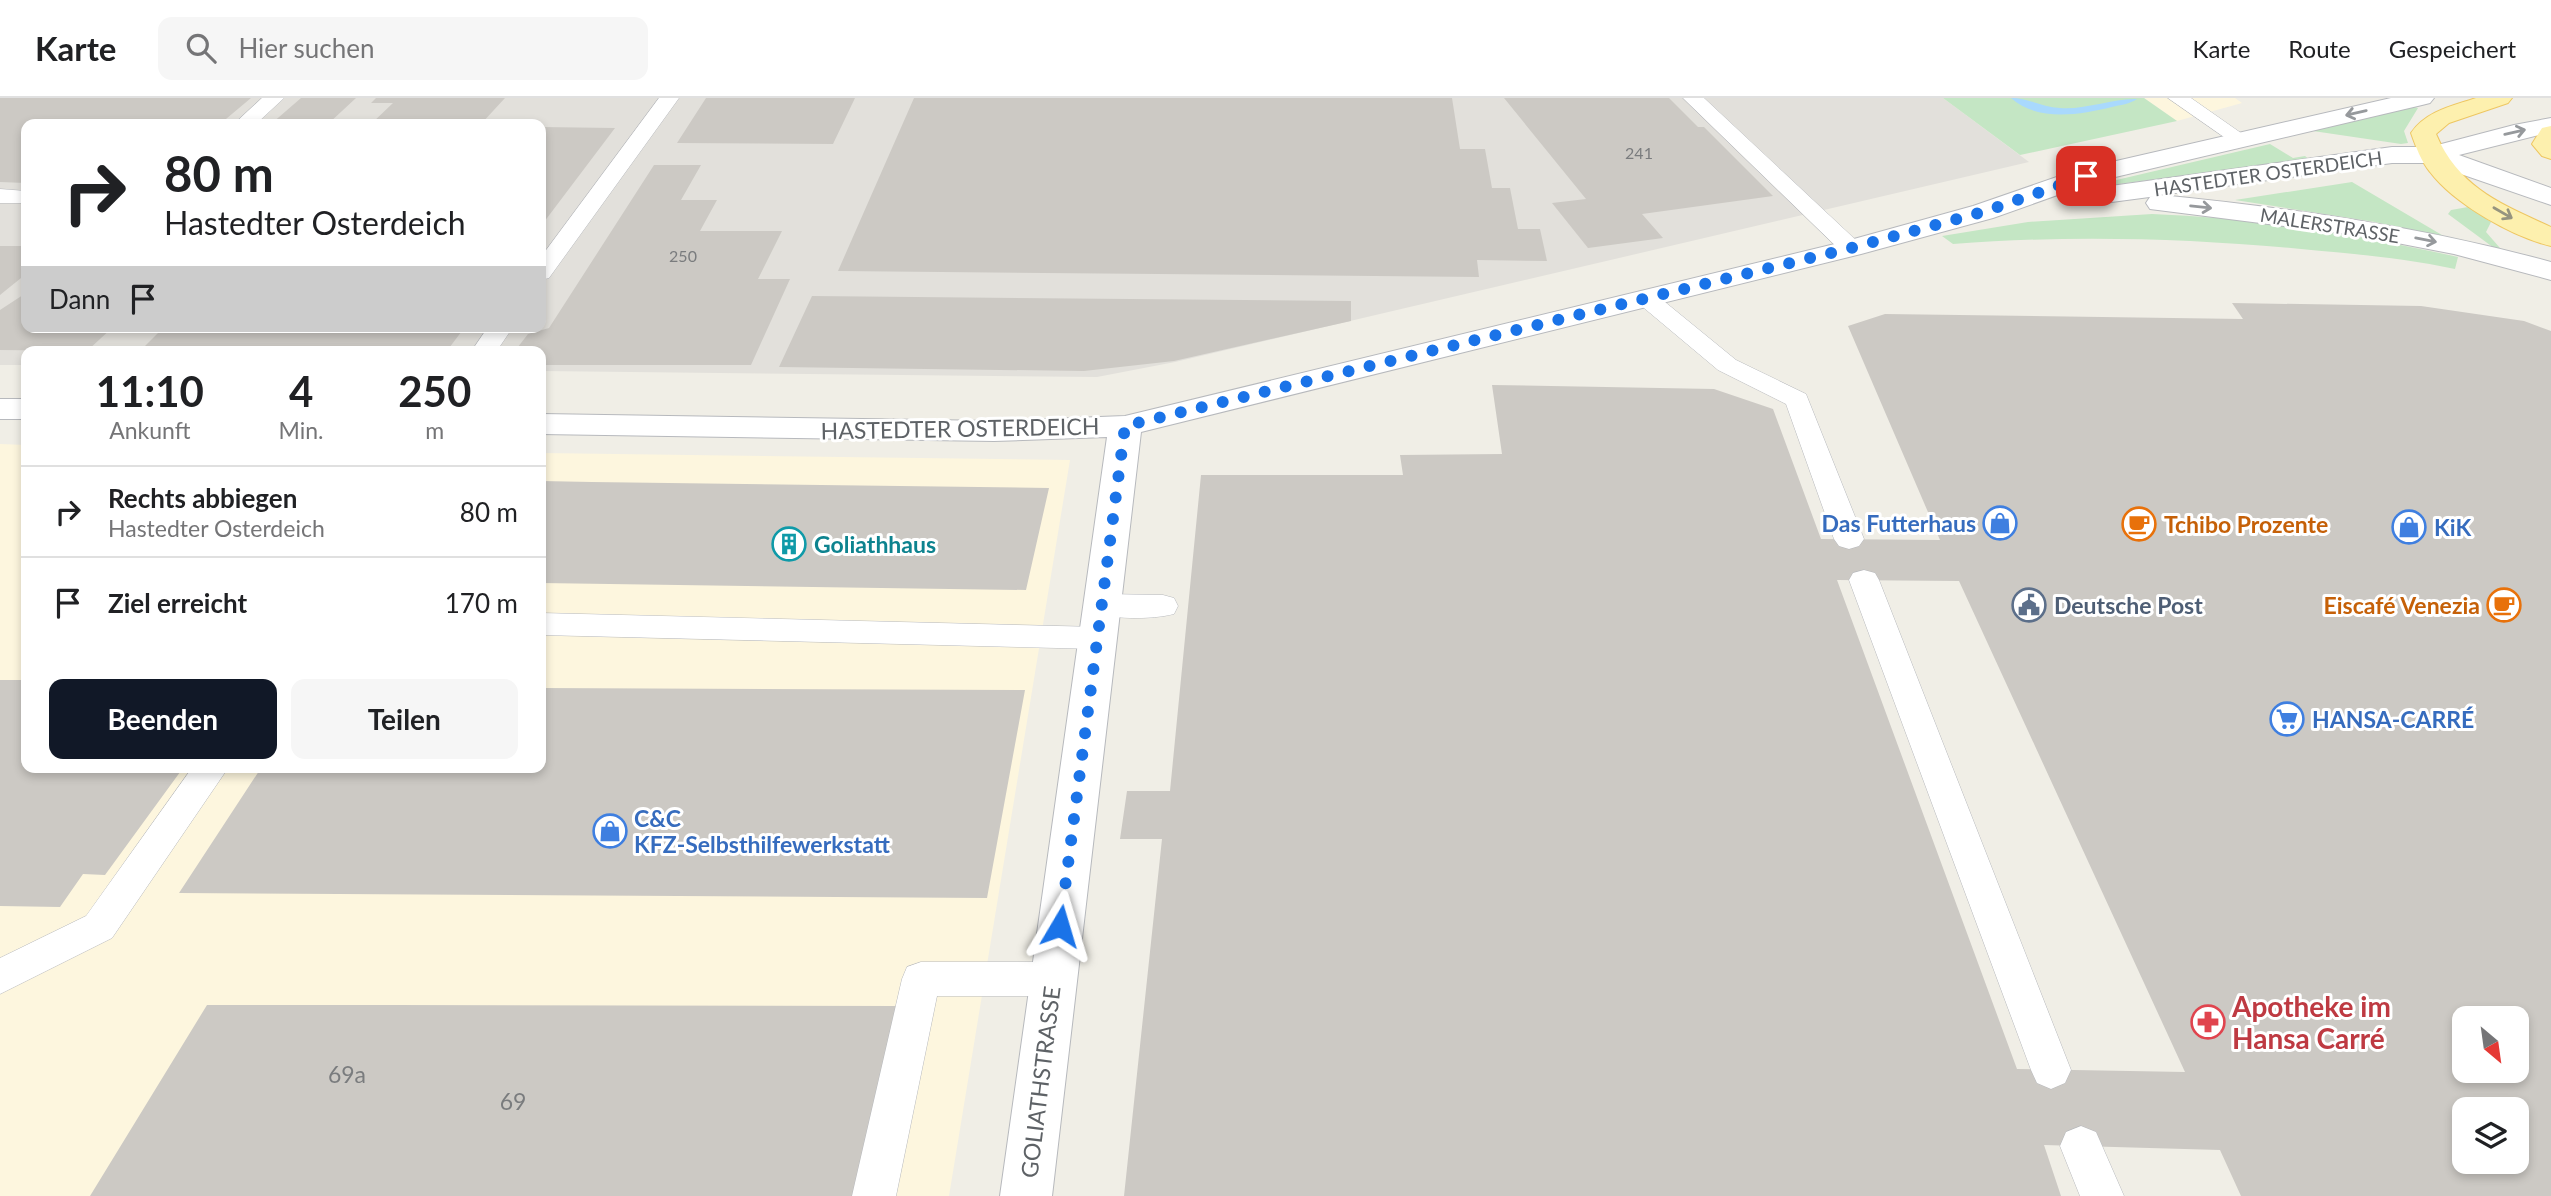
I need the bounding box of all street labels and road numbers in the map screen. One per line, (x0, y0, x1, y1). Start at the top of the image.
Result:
street label: HASTEDTER OSTERDEICH (2152, 146, 2384, 200)
street label: MALERSTRASSE (2259, 203, 2401, 247)
street label: HASTEDTER OSTERDEICH (820, 412, 1100, 444)
street label: GOLIATHSTRASSE (1014, 985, 1066, 1179)

